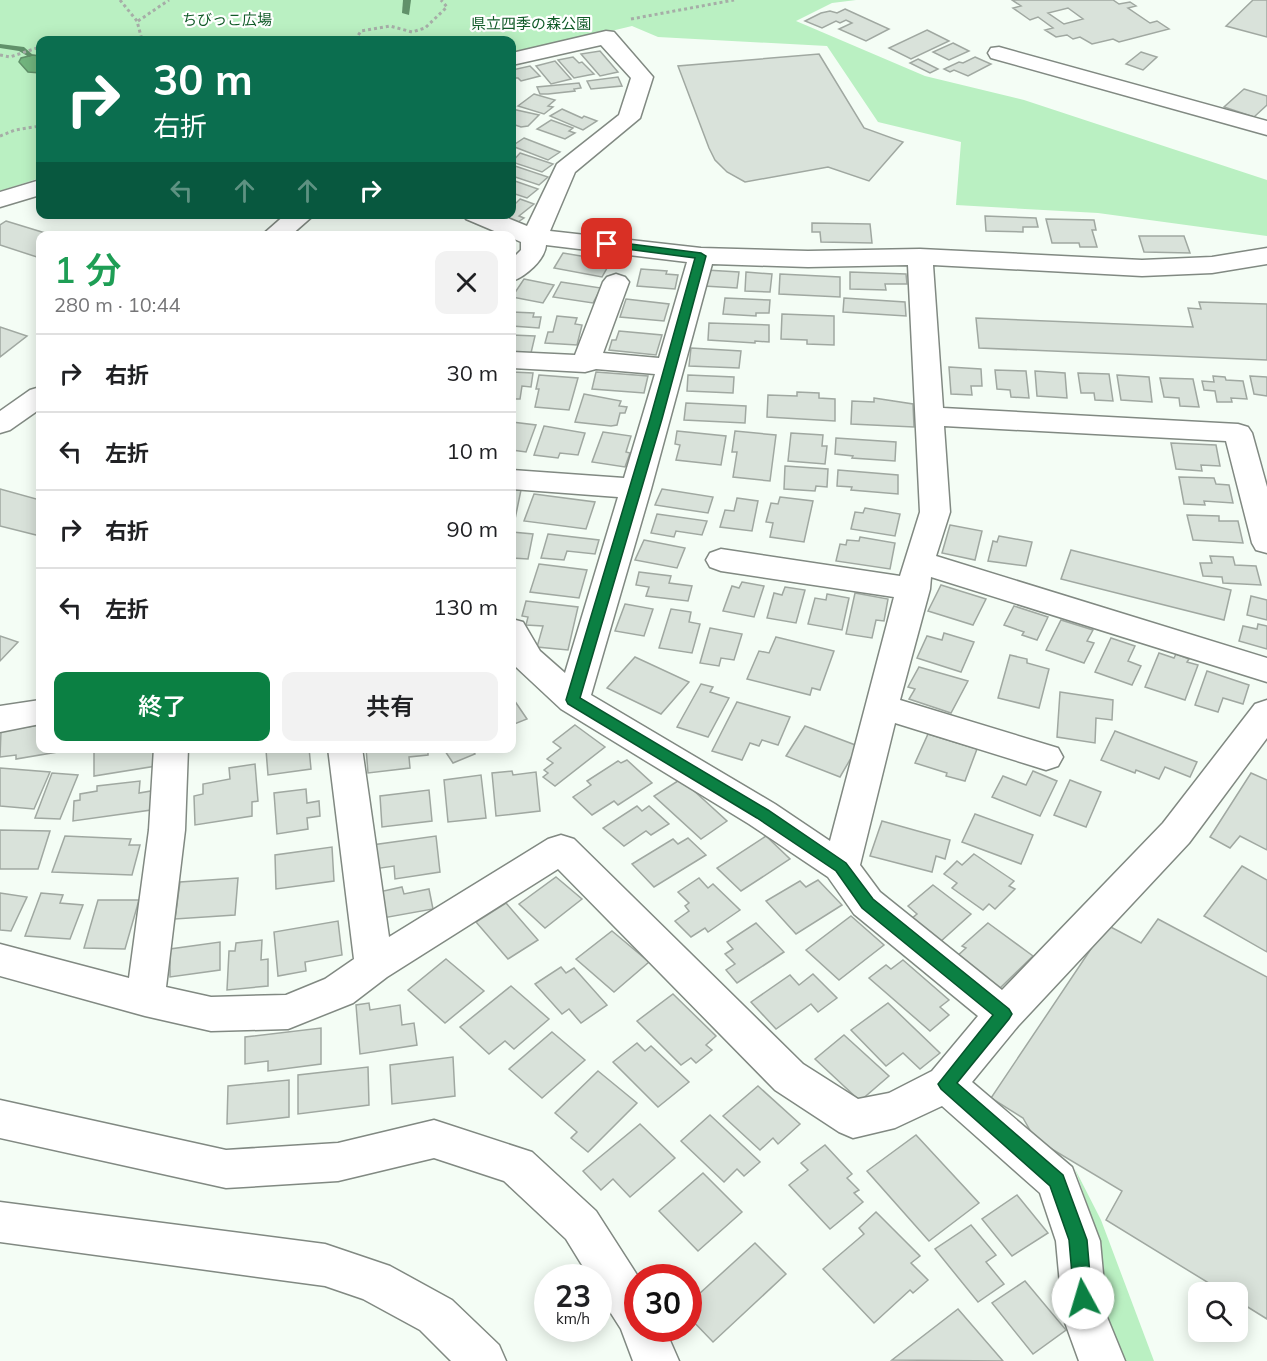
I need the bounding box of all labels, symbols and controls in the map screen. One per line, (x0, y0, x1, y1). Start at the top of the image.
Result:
park label: ちびっこ広場 (182, 10, 272, 29)
park label: 県立四季の森公園 (471, 14, 591, 33)
text: 30 m (153, 53, 253, 106)
icon: right (54, 60, 132, 138)
text: 右折 (153, 109, 207, 143)
icon: left (165, 174, 198, 207)
icon: ahead (228, 174, 261, 207)
icon: ahead (291, 174, 324, 207)
icon: right (354, 174, 387, 207)
pin (581, 218, 632, 269)
icon: arrive (590, 227, 623, 260)
text: 1 分 (54, 247, 121, 292)
button: close (435, 251, 498, 314)
text: 280 m · 10:44 (54, 292, 180, 317)
icon: right (54, 357, 87, 390)
text: 30 m (447, 359, 498, 387)
text: 右折 (105, 361, 149, 389)
icon: left (54, 435, 87, 468)
text: 10 m (447, 437, 498, 465)
text: 左折 (105, 439, 149, 467)
icon: right (54, 513, 87, 546)
text: 90 m (447, 515, 498, 543)
text: 右折 (105, 517, 149, 545)
icon: left (54, 591, 87, 624)
text: 130 m (433, 593, 498, 621)
text: 左折 (105, 595, 149, 623)
button: 終了 (54, 672, 270, 741)
button: 共有 (282, 672, 498, 741)
speed limit sign: 30 (624, 1264, 702, 1342)
position arrow (1051, 1266, 1115, 1330)
text: 23 (555, 1277, 591, 1315)
map controls (1188, 1282, 1248, 1342)
button: search (1188, 1282, 1248, 1342)
text: km/h (556, 1309, 590, 1328)

